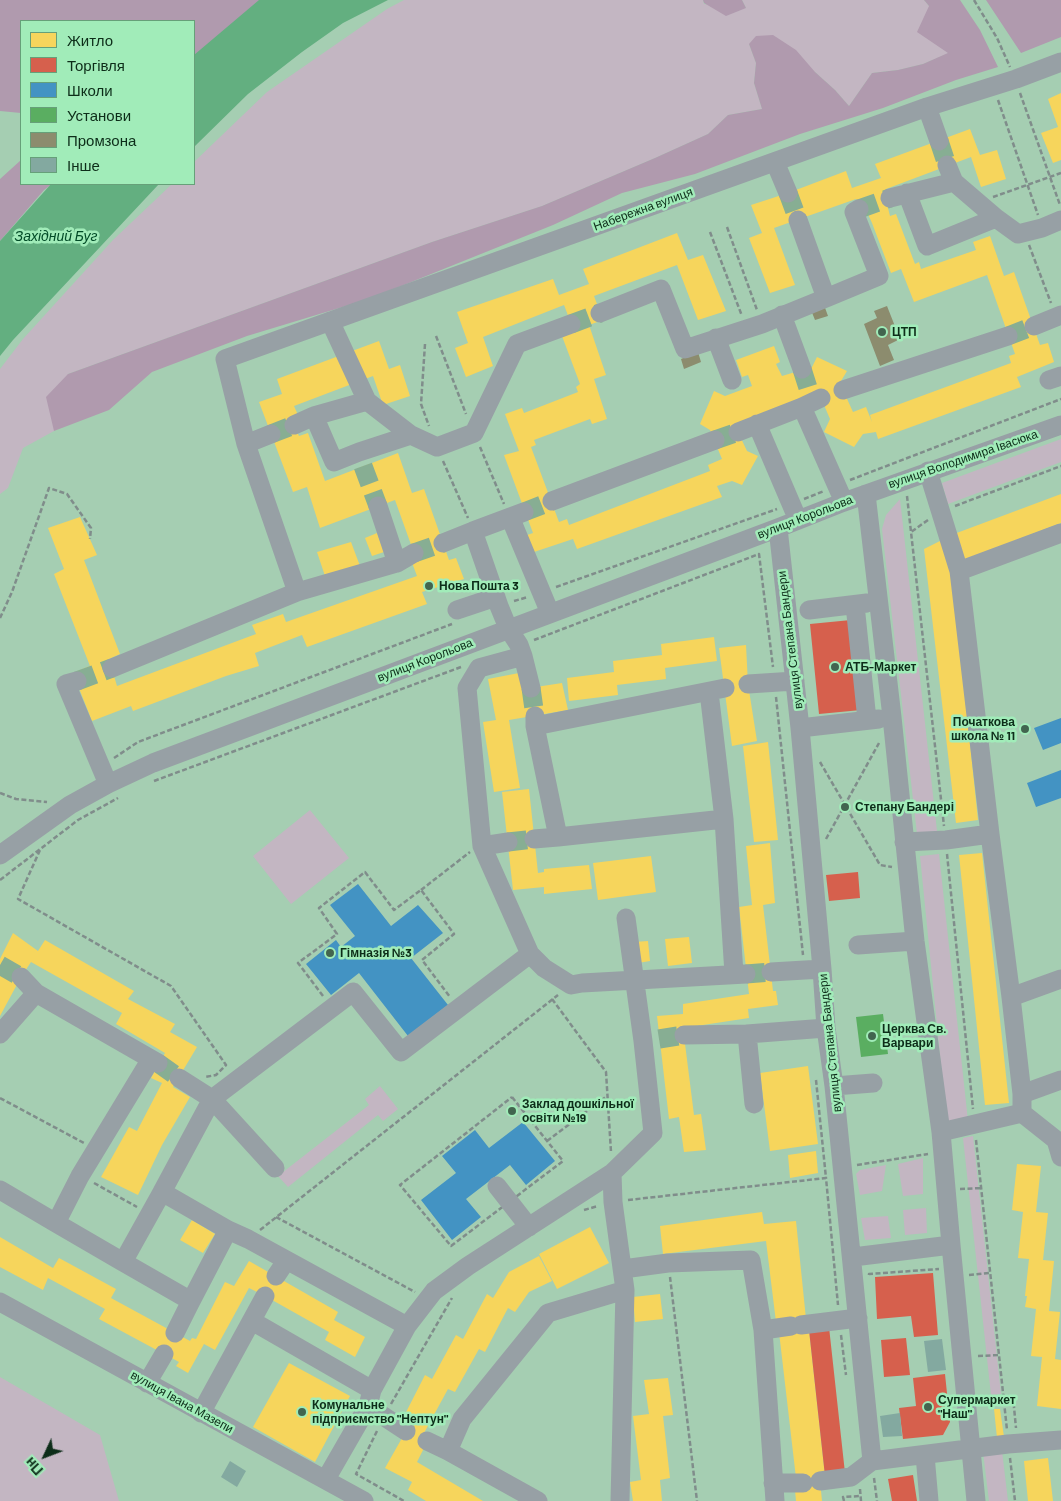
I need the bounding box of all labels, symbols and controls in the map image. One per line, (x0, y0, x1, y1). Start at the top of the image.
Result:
legend (20, 20, 195, 185)
text: Житло (67, 31, 113, 49)
text: Торгівля (67, 56, 125, 74)
text: Школи (67, 81, 113, 99)
text: Установи (67, 106, 131, 124)
text: Промзона (67, 131, 136, 149)
text: Інше (67, 156, 100, 174)
street label: Набережна вулиця (591, 184, 695, 234)
water label: Західний Буг (15, 228, 97, 244)
place label: ЦТП (892, 325, 917, 339)
marker: ЦТП (876, 326, 888, 338)
street label: вулиця Володимира Івасюка (886, 427, 1040, 491)
street label: вулиця Корольова (755, 492, 855, 542)
street label: вулиця Степана Бандери (774, 570, 806, 710)
place label: Нова Пошта 3 (439, 579, 519, 593)
marker: Нова Пошта 3 (423, 580, 435, 592)
street label: вулиця Корольова (375, 635, 475, 685)
place label: АТБ-Маркет (845, 660, 916, 674)
marker: АТБ-Маркет (829, 661, 841, 673)
place label: Початкова школа № 11 (951, 715, 1015, 743)
marker: Початкова школа № 11 (1019, 723, 1031, 735)
place label: Степану Бандері (855, 800, 954, 814)
marker: Степану Бандері (839, 801, 851, 813)
place label: Гімназія №3 (340, 946, 412, 960)
marker: Гімназія №3 (324, 947, 336, 959)
street label: вулиця Степана Бандери (816, 973, 844, 1113)
place label: Церква Св. Варвари (882, 1022, 946, 1050)
marker: Церква Св. Варвари (866, 1030, 878, 1042)
place label: Заклад дошкільної освіти №19 (522, 1097, 634, 1125)
marker: Заклад дошкільної освіти №19 (506, 1105, 518, 1117)
street label: вулиця Івана Мазепи (128, 1368, 236, 1436)
place label: Супермаркет "Наш" (938, 1393, 1016, 1421)
place label: Комунальне підприємство "Нептун" (312, 1398, 448, 1426)
marker: Супермаркет "Наш" (922, 1401, 934, 1413)
marker: Комунальне підприємство "Нептун" (296, 1406, 308, 1418)
north arrow (20, 1431, 70, 1481)
text: Пн (21, 1454, 46, 1479)

